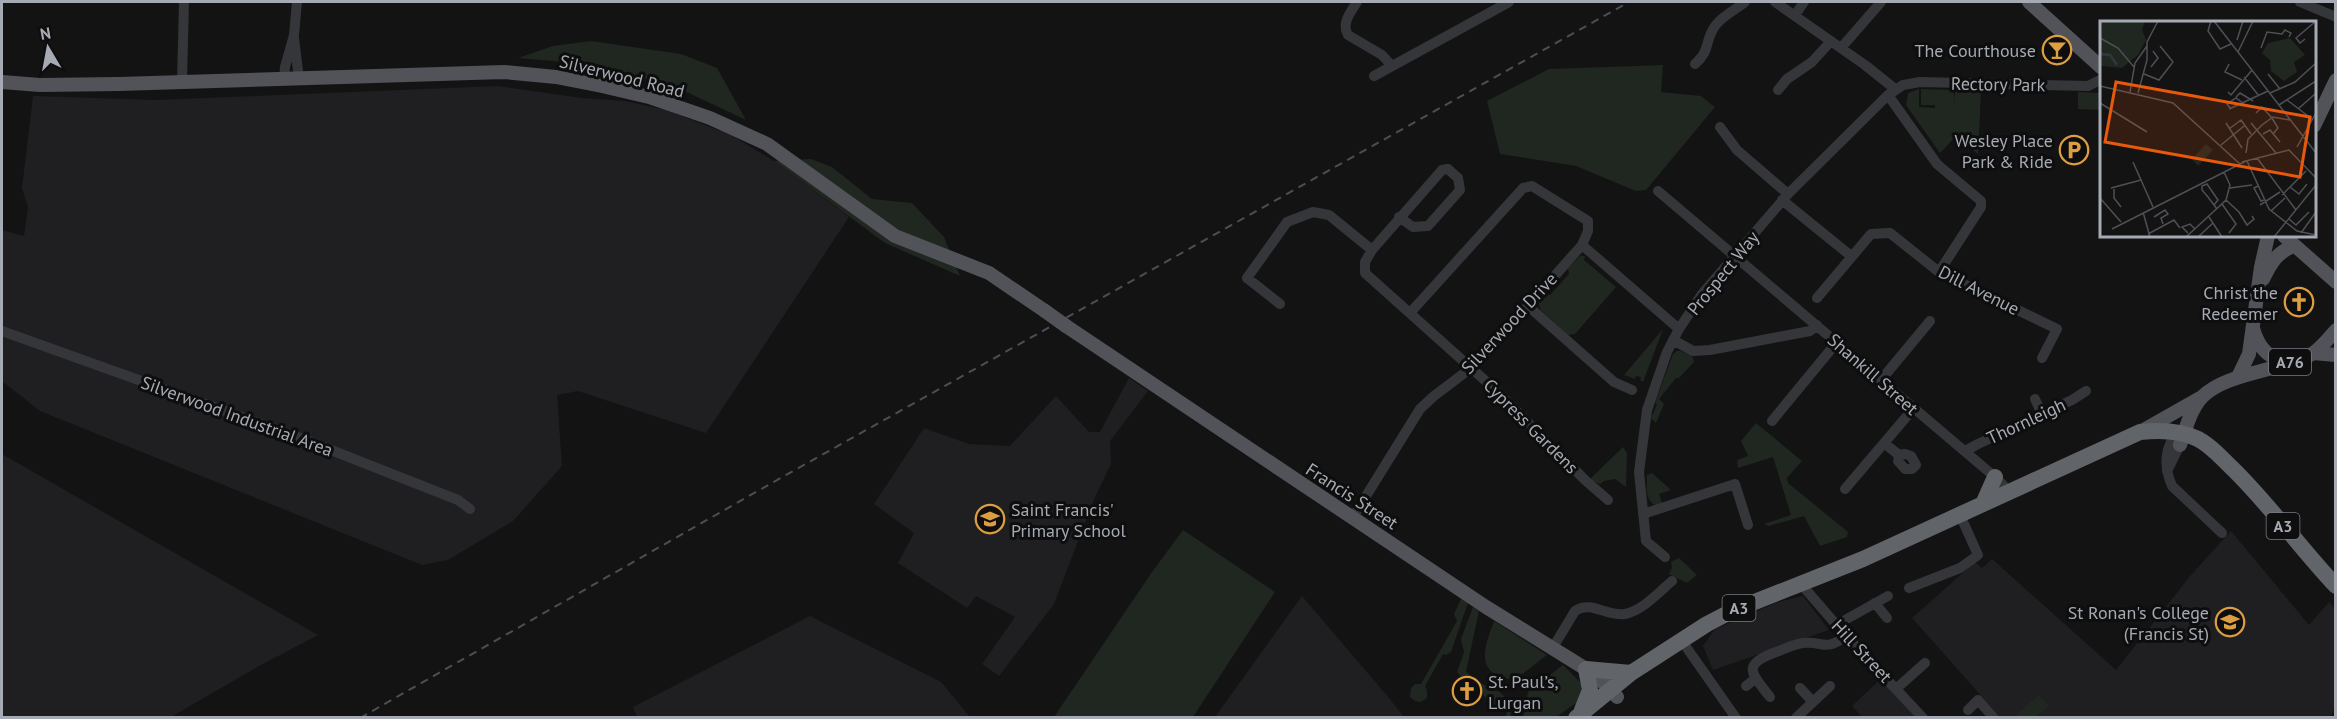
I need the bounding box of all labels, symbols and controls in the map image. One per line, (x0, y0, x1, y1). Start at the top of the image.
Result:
north arrow (18, 18, 78, 78)
inset map (2100, 21, 2316, 237)
text: N (38, 22, 52, 44)
bar icon: The Courthouse (2041, 34, 2073, 66)
place label: The Courthouse (1915, 39, 2036, 62)
street label: Silverwood Road (557, 49, 687, 103)
street label: Rectory Park (1951, 72, 2046, 96)
place label: Wesley Place Park & Ride (1954, 129, 2053, 173)
parking icon: Wesley Place Park & Ride (2058, 134, 2090, 166)
street label: Prospect Way (1682, 226, 1764, 320)
street label: Dill Avenue (1935, 260, 2023, 320)
street label: Silverwood Drive (1456, 267, 1562, 379)
place label: Christ the Redeemer (2201, 281, 2278, 325)
church icon: Christ the Redeemer (2283, 286, 2315, 318)
street label: Shankill Street (1823, 328, 1923, 420)
road number: A76 (2269, 349, 2311, 375)
street label: Silverwood Industrial Area (138, 371, 336, 461)
street label: Cypress Gardens (1479, 374, 1583, 478)
street label: Thornleigh (1983, 393, 2069, 449)
street label: Francis Street (1301, 458, 1403, 534)
place label: Saint Francis' Primary School (1011, 498, 1126, 542)
school or university icon: Saint Francis' Primary School (974, 503, 1006, 535)
road number: A3 (2266, 513, 2300, 539)
road number: A3 (1722, 595, 1756, 621)
place label: St Ronan's College (Francis St) (2068, 601, 2209, 645)
school or university icon: St Ronan's College (Francis St) (2214, 606, 2246, 638)
street label: Hill Street (1827, 615, 1897, 687)
place label: St. Paul’s, Lurgan (1488, 670, 1559, 714)
church icon: St. Paul’s, Lurgan (1451, 675, 1483, 707)

